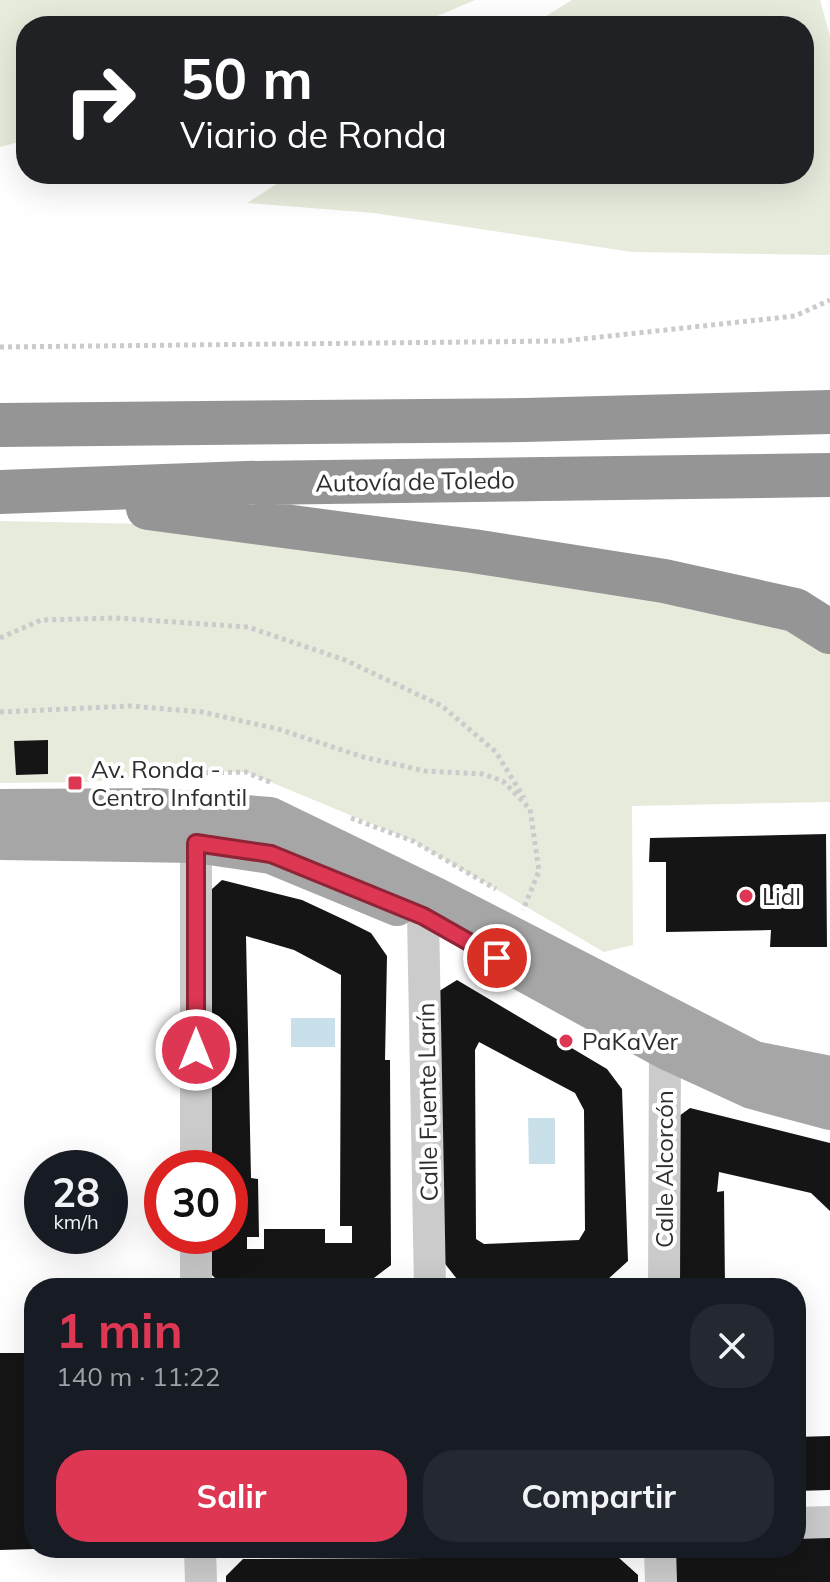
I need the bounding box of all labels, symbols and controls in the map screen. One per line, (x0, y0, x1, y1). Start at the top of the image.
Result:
text: 50 m (180, 43, 313, 113)
icon: right (48, 48, 152, 152)
text: Viario de Ronda (180, 112, 447, 157)
street label: Autovía de Toledo (315, 464, 515, 498)
place label: Av. Ronda - Centro Infantil (91, 754, 247, 812)
marker: Av. Ronda - Centro Infantil (66, 774, 84, 792)
place label: Lidl (762, 881, 801, 911)
marker: Lidl (737, 887, 755, 905)
pin (463, 924, 531, 992)
icon: arrive (475, 936, 519, 980)
street label: Calle Fuente Larín (410, 1002, 444, 1202)
position arrow (154, 1008, 238, 1092)
place label: PaKaVer (582, 1026, 678, 1056)
marker: PaKaVer (557, 1032, 575, 1050)
street label: Calle Alcorcón (649, 1090, 679, 1248)
speed limit sign: 30 (144, 1150, 248, 1254)
text: 28 (52, 1167, 100, 1217)
text: km/h (53, 1209, 99, 1234)
text: 1 min (56, 1300, 183, 1360)
button: close (690, 1304, 774, 1388)
text: 140 m · 11:22 (56, 1360, 220, 1393)
button: Salir (56, 1450, 407, 1542)
button: Compartir (423, 1450, 774, 1542)

